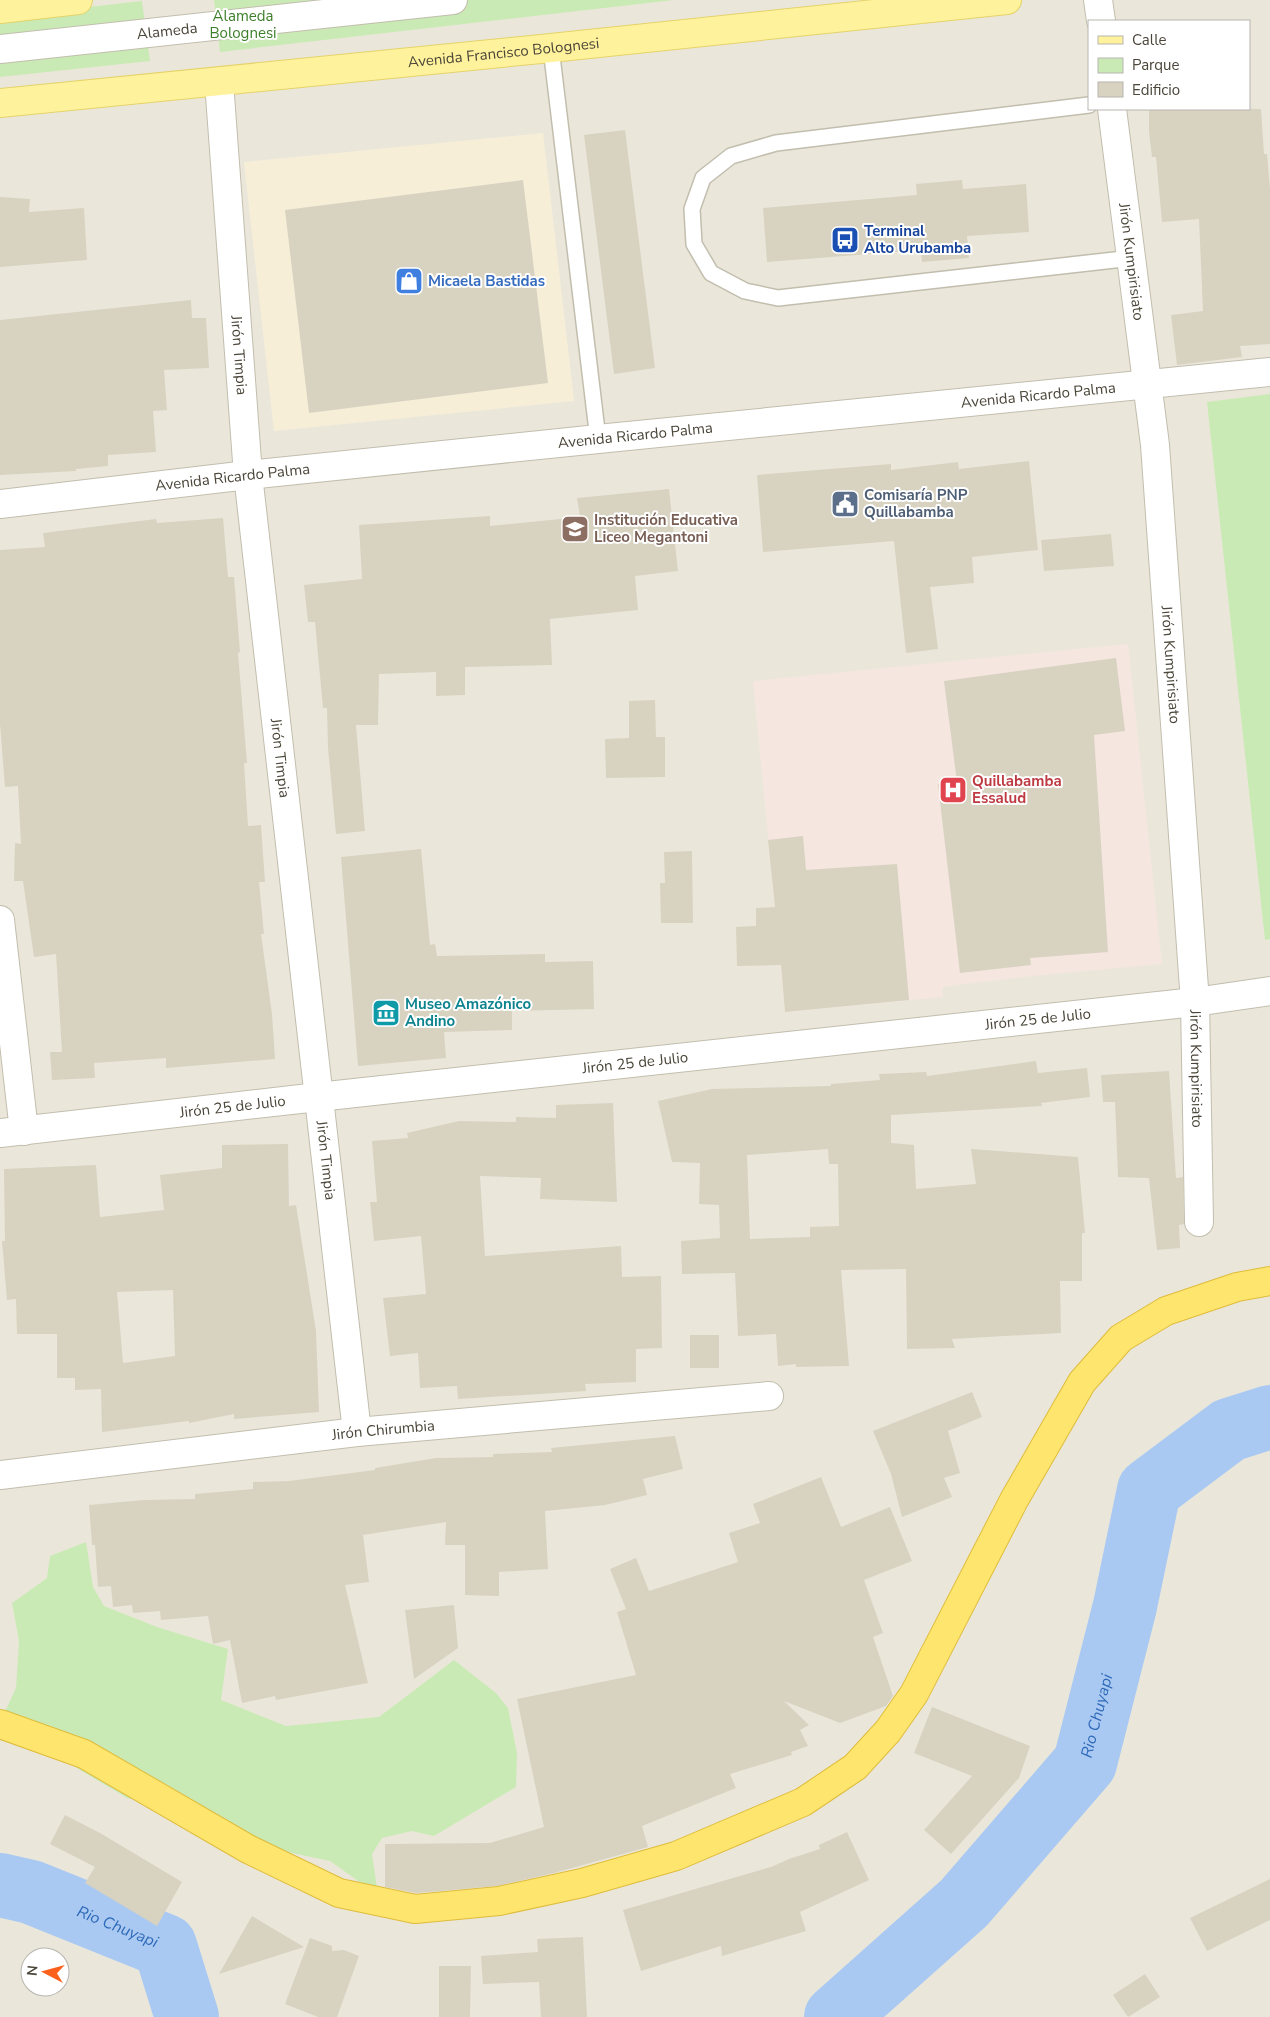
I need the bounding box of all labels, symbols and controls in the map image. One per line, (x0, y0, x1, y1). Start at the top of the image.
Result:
park label: Alameda Bolognesi (209, 6, 277, 43)
street label: Alameda (136, 18, 198, 44)
legend (1088, 20, 1250, 110)
text: Calle (1132, 30, 1167, 50)
street label: Avenida Francisco Bolognesi (407, 33, 600, 72)
text: Parque (1132, 55, 1180, 75)
text: Edificio (1132, 80, 1180, 100)
street label: Jirón Kumpirisiato (1114, 201, 1149, 322)
place label: Terminal Alto Urubamba (864, 221, 971, 258)
bus stop icon: Terminal Alto Urubamba (830, 225, 860, 255)
shop icon: Micaela Bastidas (394, 266, 424, 296)
place label: Micaela Bastidas (428, 271, 545, 291)
street label: Jirón Timpia (226, 314, 252, 396)
street label: Avenida Ricardo Palma (960, 377, 1117, 413)
street label: Avenida Ricardo Palma (557, 418, 714, 453)
street label: Avenida Ricardo Palma (154, 459, 311, 496)
place label: Comisaría PNP Quillabamba (864, 485, 968, 522)
public building icon: Comisaría PNP Quillabamba (830, 489, 860, 519)
place label: Institución Educativa Liceo Megantoni (594, 510, 738, 547)
school or university icon: Institución Educativa Liceo Megantoni (560, 514, 590, 544)
street label: Jirón Kumpirisiato (1156, 604, 1185, 724)
street label: Jirón Timpia (266, 716, 295, 799)
place label: Quillabamba Essalud (972, 771, 1062, 808)
hospital icon: Quillabamba Essalud (938, 775, 968, 805)
place label: Museo Amazónico Andino (405, 994, 531, 1031)
museum icon: Museo Amazónico Andino (371, 998, 401, 1028)
street label: Jirón 25 de Julio (983, 1003, 1092, 1035)
street label: Jirón Kumpirisiato (1185, 1009, 1207, 1128)
street label: Jirón 25 de Julio (580, 1047, 689, 1078)
street label: Jirón 25 de Julio (178, 1091, 287, 1123)
street label: Jirón Timpia (312, 1119, 341, 1201)
street label: Jirón Chirumbia (330, 1415, 436, 1445)
water label: Rio Chuyapi (1076, 1671, 1118, 1760)
water label: Rio Chuyapi (73, 1901, 162, 1953)
north arrow (20, 1947, 70, 1997)
text: N (23, 1964, 43, 1977)

